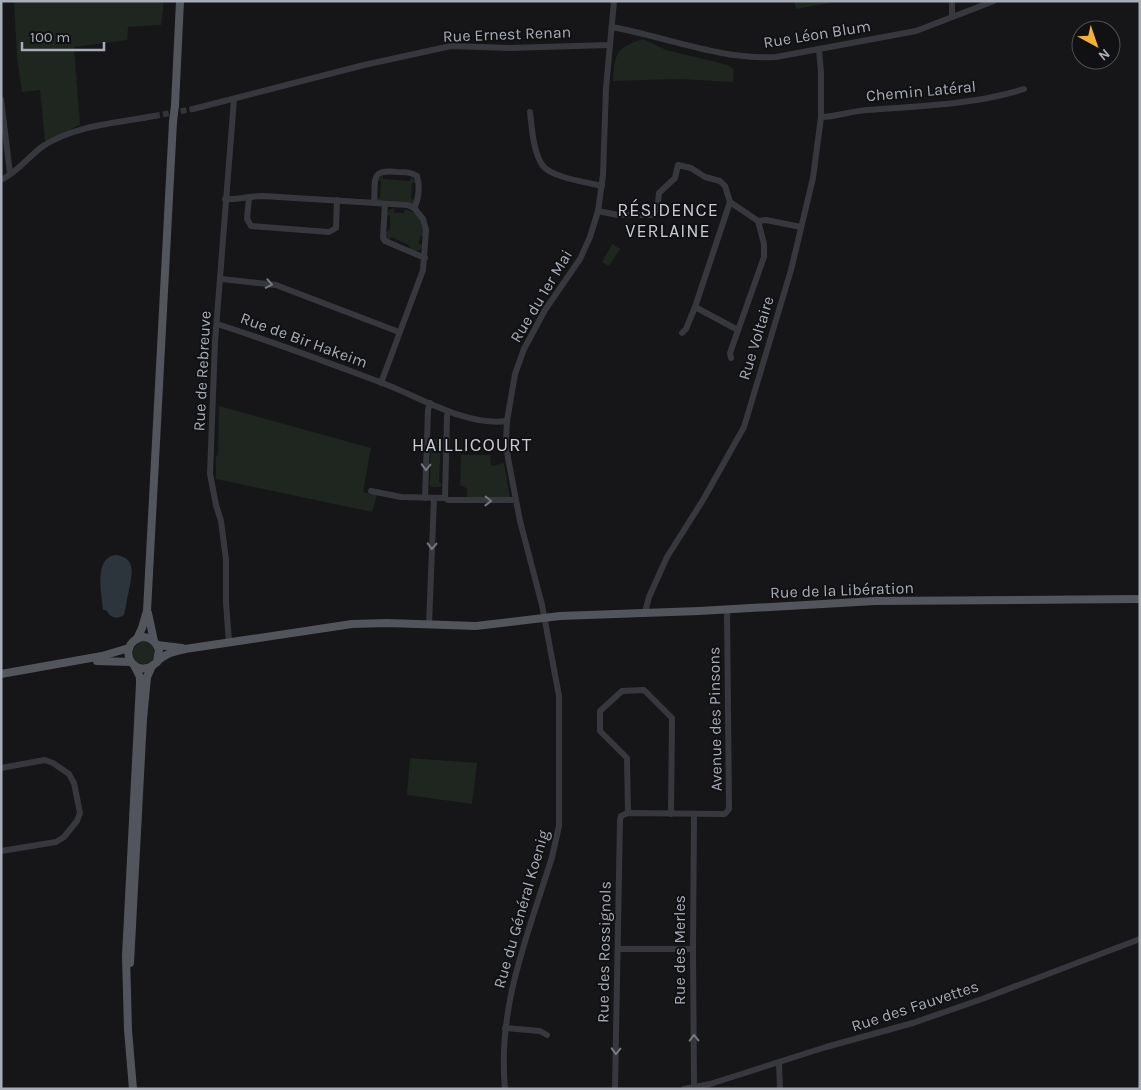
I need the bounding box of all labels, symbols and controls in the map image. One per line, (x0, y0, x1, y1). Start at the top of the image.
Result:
street label: Rue Léon Blum (762, 16, 872, 52)
scale bar (22, 20, 105, 52)
north arrow (1071, 20, 1121, 70)
street label: Rue Ernest Renan (442, 22, 572, 46)
text: 100 m (30, 28, 70, 46)
text: N (1095, 45, 1113, 64)
street label: Chemin Latéral (865, 77, 977, 105)
district label: RÉSIDENCE VERLAINE (617, 198, 719, 242)
street label: Rue du 1er Mai (506, 246, 576, 346)
one-way arrow (265, 278, 274, 288)
street label: Rue Voltaire (734, 294, 778, 382)
street label: Rue de Bir Hakeim (238, 308, 370, 372)
street label: Rue de Rebreuve (189, 310, 215, 432)
district label: HAILLICOURT (412, 434, 532, 456)
one-way arrow (421, 464, 432, 472)
one-way arrow (484, 496, 492, 506)
one-way arrow (427, 542, 437, 550)
street label: Rue de la Libération (770, 578, 914, 602)
street label: Avenue des Pinsons (704, 646, 726, 792)
street label: Rue du Général Koenig (489, 828, 553, 990)
street label: Rue des Rossignols (593, 881, 615, 1023)
street label: Rue des Merles (670, 895, 689, 1005)
street label: Rue des Fauvettes (849, 976, 981, 1036)
one-way arrow (688, 1033, 699, 1041)
one-way arrow (611, 1047, 621, 1055)

